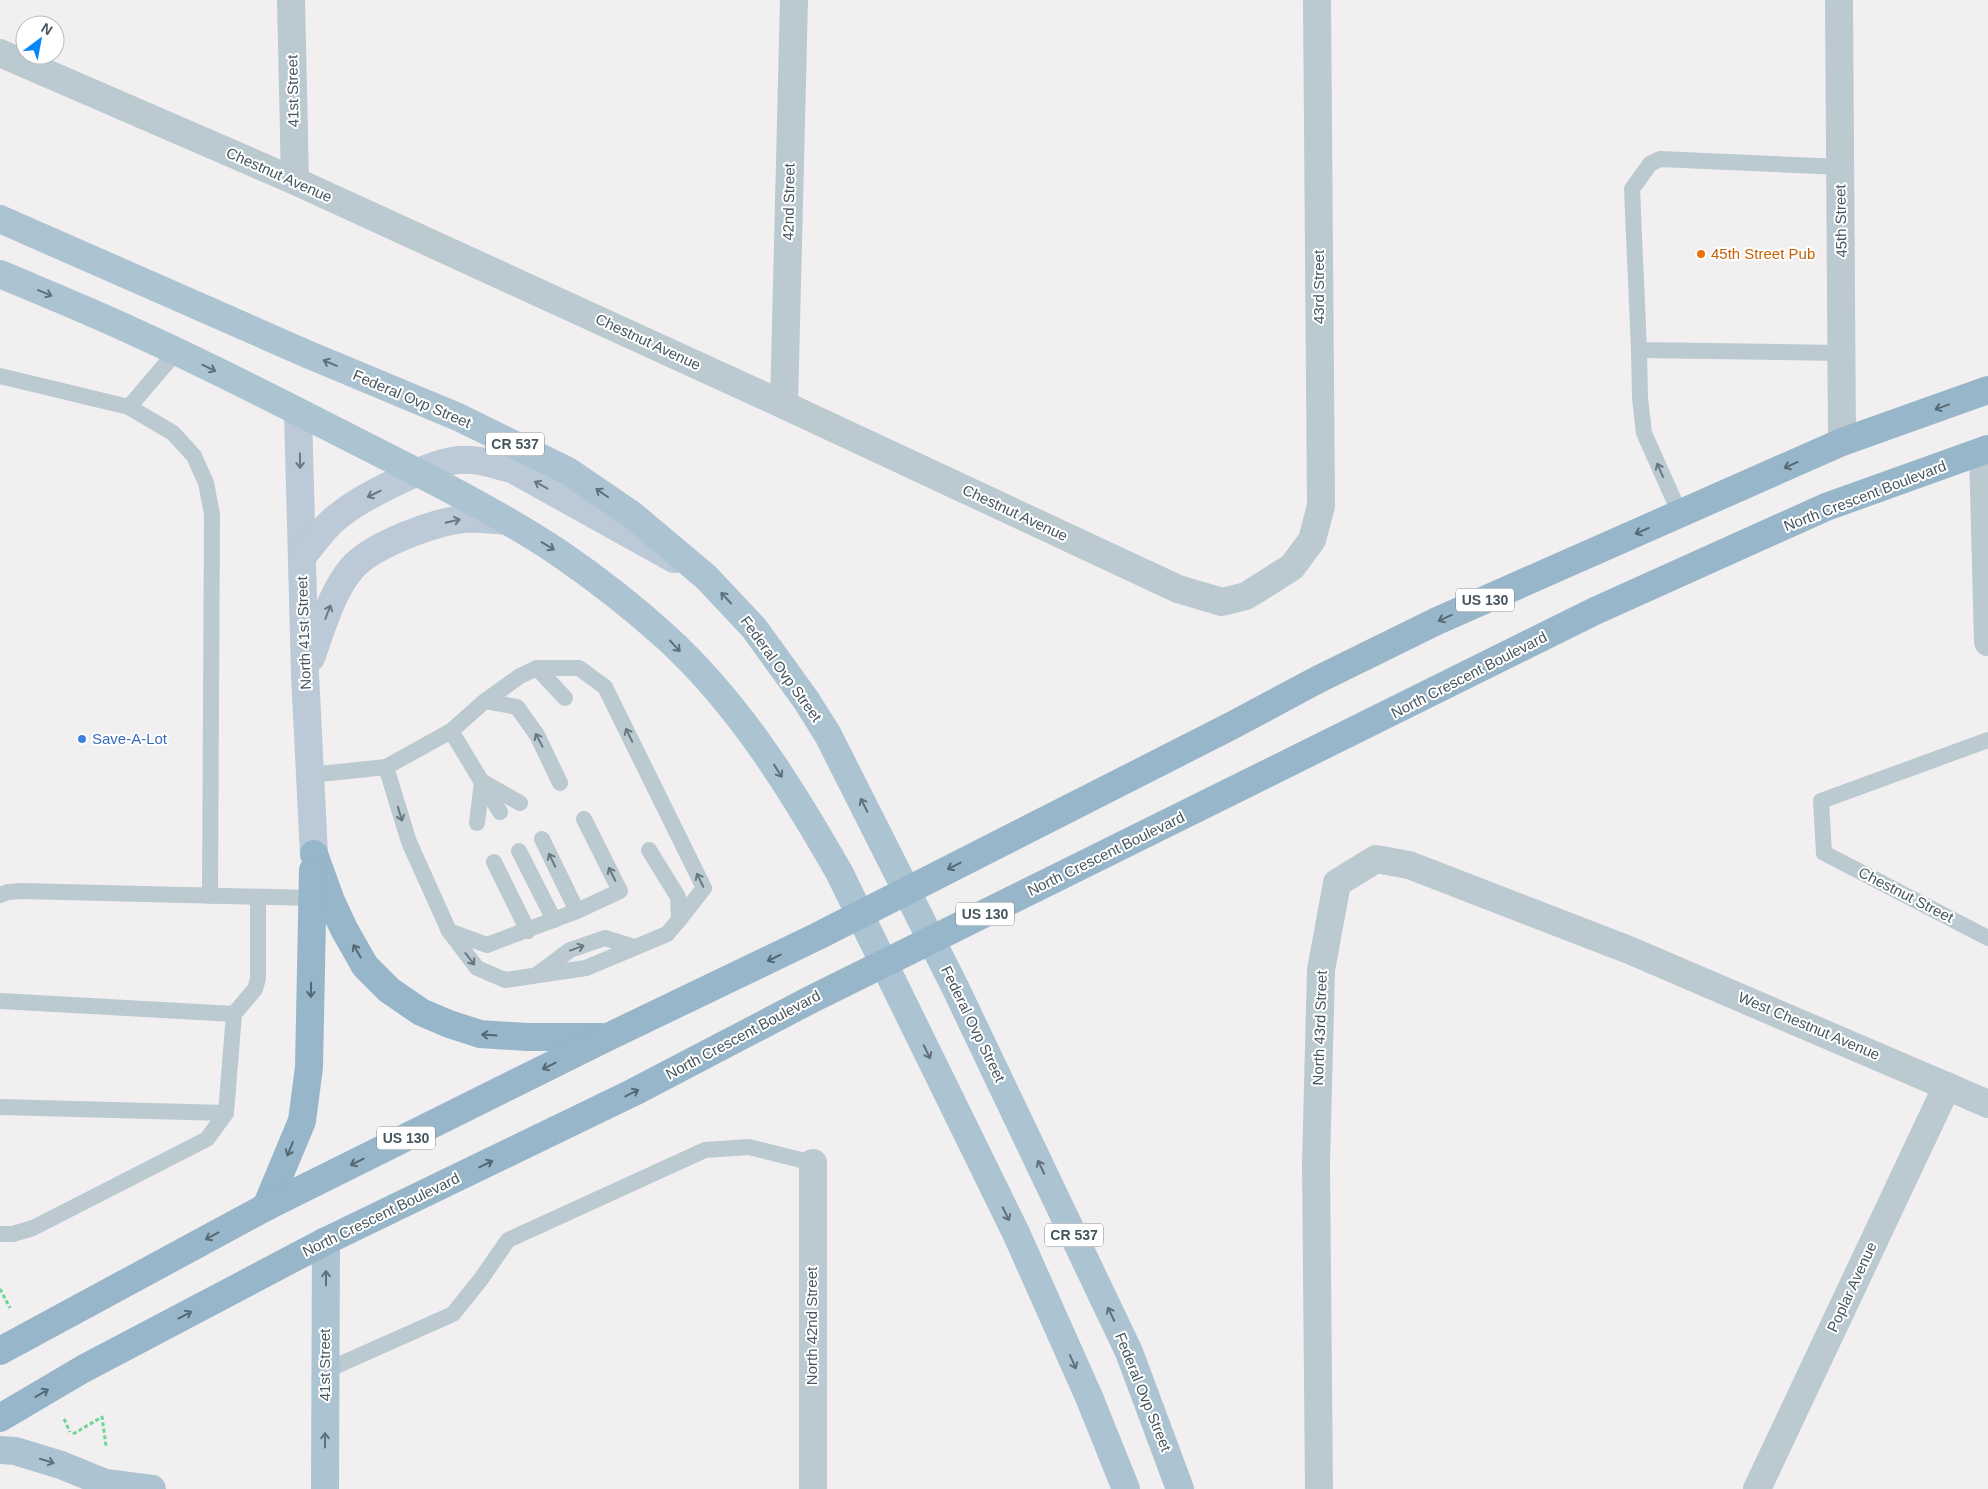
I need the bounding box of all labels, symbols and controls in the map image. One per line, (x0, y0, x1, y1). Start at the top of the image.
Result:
north arrow (15, 15, 65, 65)
text: N (38, 20, 55, 38)
street label: 41st Street (283, 54, 302, 127)
street label: Chestnut Avenue (224, 144, 335, 205)
street label: 42nd Street (779, 162, 798, 241)
street label: 45th Street (1831, 183, 1850, 258)
place label: 45th Street Pub (1711, 245, 1815, 262)
marker: 45th Street Pub (1695, 248, 1707, 260)
street label: 43rd Street (1310, 249, 1327, 324)
one-way arrow (37, 289, 52, 299)
street label: Chestnut Avenue (593, 310, 703, 373)
one-way arrow (323, 358, 338, 368)
one-way arrow (201, 363, 216, 373)
street label: Federal Ovp Street (351, 366, 475, 431)
one-way arrow (1935, 403, 1950, 412)
road number: CR 537 (486, 432, 544, 456)
one-way arrow (295, 453, 304, 469)
street label: North Crescent Boulevard (1781, 457, 1948, 534)
one-way arrow (1784, 461, 1799, 471)
one-way arrow (1655, 463, 1665, 478)
one-way arrow (534, 480, 549, 490)
street label: Chestnut Avenue (960, 481, 1070, 544)
one-way arrow (595, 488, 609, 498)
one-way arrow (367, 489, 382, 499)
one-way arrow (444, 516, 460, 525)
one-way arrow (1635, 527, 1650, 536)
one-way arrow (540, 541, 554, 551)
street label: North 41st Street (293, 575, 314, 690)
road number: US 130 (1456, 588, 1514, 612)
one-way arrow (720, 591, 732, 604)
one-way arrow (323, 605, 333, 620)
street label: Federal Ovp Street (737, 612, 826, 726)
one-way arrow (1438, 613, 1453, 623)
street label: North Crescent Boulevard (1388, 628, 1550, 721)
one-way arrow (669, 640, 681, 653)
one-way arrow (623, 727, 633, 742)
place label: Save-A-Lot (92, 730, 168, 747)
one-way arrow (534, 732, 544, 747)
marker: Save-A-Lot (76, 733, 88, 745)
one-way arrow (773, 764, 783, 778)
one-way arrow (859, 798, 868, 813)
one-way arrow (396, 805, 406, 821)
street label: North Crescent Boulevard (1024, 808, 1187, 899)
one-way arrow (546, 853, 556, 868)
one-way arrow (947, 861, 962, 871)
street label: Chestnut Street (1856, 863, 1957, 926)
one-way arrow (607, 867, 616, 882)
one-way arrow (695, 873, 705, 888)
road number: US 130 (956, 902, 1014, 926)
one-way arrow (569, 943, 584, 952)
one-way arrow (351, 944, 361, 958)
one-way arrow (465, 952, 476, 965)
one-way arrow (767, 953, 782, 963)
street label: Federal Ovp Street (938, 963, 1009, 1085)
street label: North 43rd Street (1309, 969, 1330, 1086)
one-way arrow (306, 982, 316, 998)
street label: North Crescent Boulevard (663, 987, 823, 1083)
street label: West Chestnut Avenue (1736, 988, 1882, 1063)
one-way arrow (481, 1030, 497, 1039)
one-way arrow (923, 1044, 932, 1059)
one-way arrow (542, 1062, 557, 1071)
one-way arrow (624, 1088, 639, 1097)
road number: US 130 (377, 1126, 435, 1150)
one-way arrow (285, 1141, 294, 1157)
one-way arrow (350, 1158, 365, 1167)
one-way arrow (478, 1159, 493, 1168)
one-way arrow (1036, 1160, 1045, 1175)
street label: North Crescent Boulevard (299, 1169, 462, 1260)
one-way arrow (1002, 1206, 1011, 1221)
road number: CR 537 (1045, 1224, 1103, 1246)
one-way arrow (205, 1231, 220, 1241)
street label: Poplar Avenue (1823, 1239, 1880, 1334)
street label: North 42nd Street (803, 1266, 820, 1385)
one-way arrow (321, 1270, 331, 1286)
one-way arrow (1106, 1307, 1115, 1322)
one-way arrow (177, 1310, 191, 1320)
street label: 41st Street (316, 1328, 333, 1401)
street label: Federal Ovp Street (1112, 1330, 1175, 1455)
one-way arrow (1069, 1354, 1079, 1369)
one-way arrow (34, 1388, 48, 1398)
one-way arrow (320, 1433, 330, 1449)
one-way arrow (39, 1456, 55, 1466)

